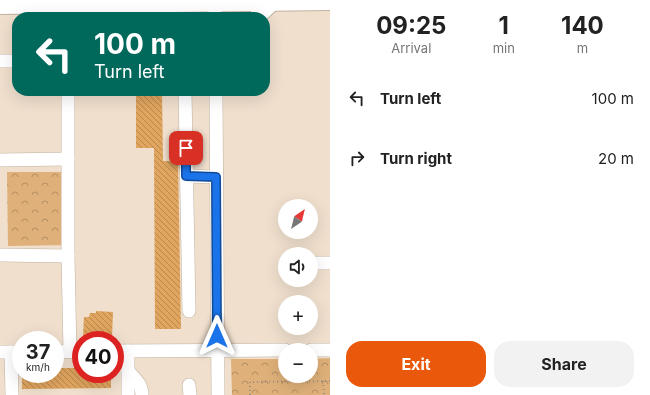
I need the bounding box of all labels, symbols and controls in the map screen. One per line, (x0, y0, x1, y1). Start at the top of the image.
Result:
text: 09:25 (376, 11, 446, 40)
text: 1 (499, 11, 509, 40)
text: 140 (561, 11, 604, 40)
text: 100 m (94, 27, 176, 61)
icon: left (28, 28, 80, 80)
text: Arrival (391, 40, 431, 56)
text: min (493, 40, 515, 56)
text: m (577, 40, 588, 56)
text: Turn left (94, 61, 164, 82)
icon: left (346, 87, 368, 109)
text: Turn left (380, 89, 441, 108)
text: 100 m (592, 89, 634, 108)
pin (169, 131, 203, 165)
icon: arrive (175, 137, 197, 159)
icon: right (346, 147, 368, 169)
text: Turn right (380, 149, 452, 168)
text: 20 m (598, 149, 634, 168)
north arrow (278, 199, 318, 239)
map controls (278, 199, 318, 383)
button: sound (278, 247, 318, 287)
button: + (278, 295, 318, 335)
position arrow (196, 315, 238, 357)
speed limit sign: 40 (72, 331, 124, 383)
text: 37 (26, 340, 50, 364)
button: Exit (346, 341, 486, 387)
button: Share (494, 341, 634, 387)
button: − (278, 343, 318, 383)
text: km/h (26, 361, 50, 373)

